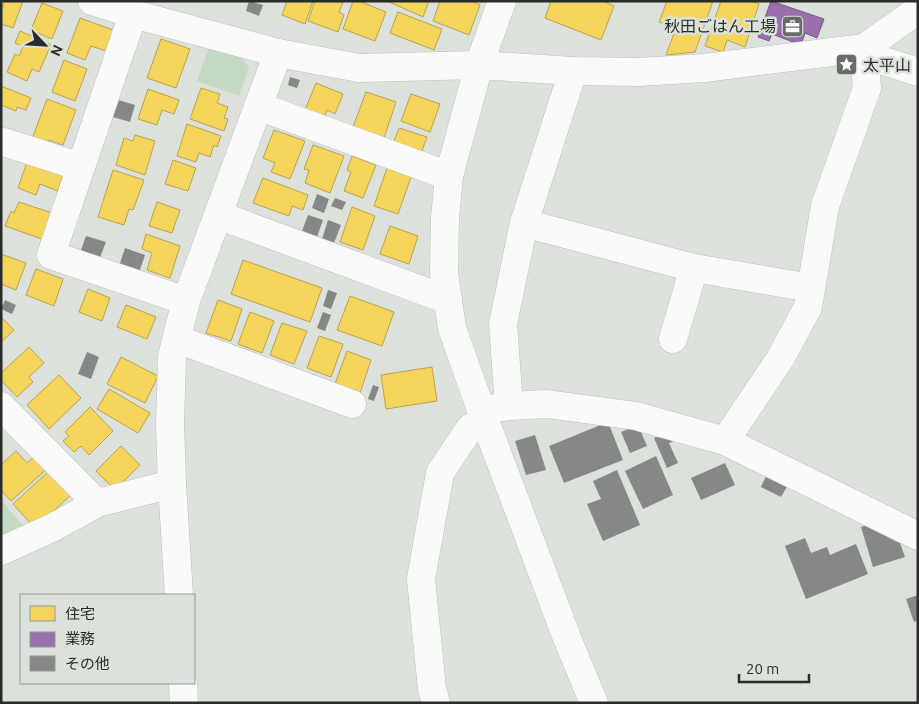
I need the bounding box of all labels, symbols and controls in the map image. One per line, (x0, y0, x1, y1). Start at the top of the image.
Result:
office icon: 秋田ごはん工場 (780, 14, 804, 38)
place label: 秋田ごはん工場 (664, 17, 776, 35)
north arrow (20, 20, 70, 70)
text: N (47, 42, 66, 59)
place icon: 太平山 (835, 53, 859, 77)
place label: 太平山 (863, 56, 911, 74)
legend (20, 594, 195, 684)
text: 住宅 (65, 605, 95, 622)
text: 業務 (65, 630, 95, 647)
scale bar (739, 652, 809, 684)
text: その他 (65, 655, 110, 672)
text: 20 m (746, 660, 779, 677)

